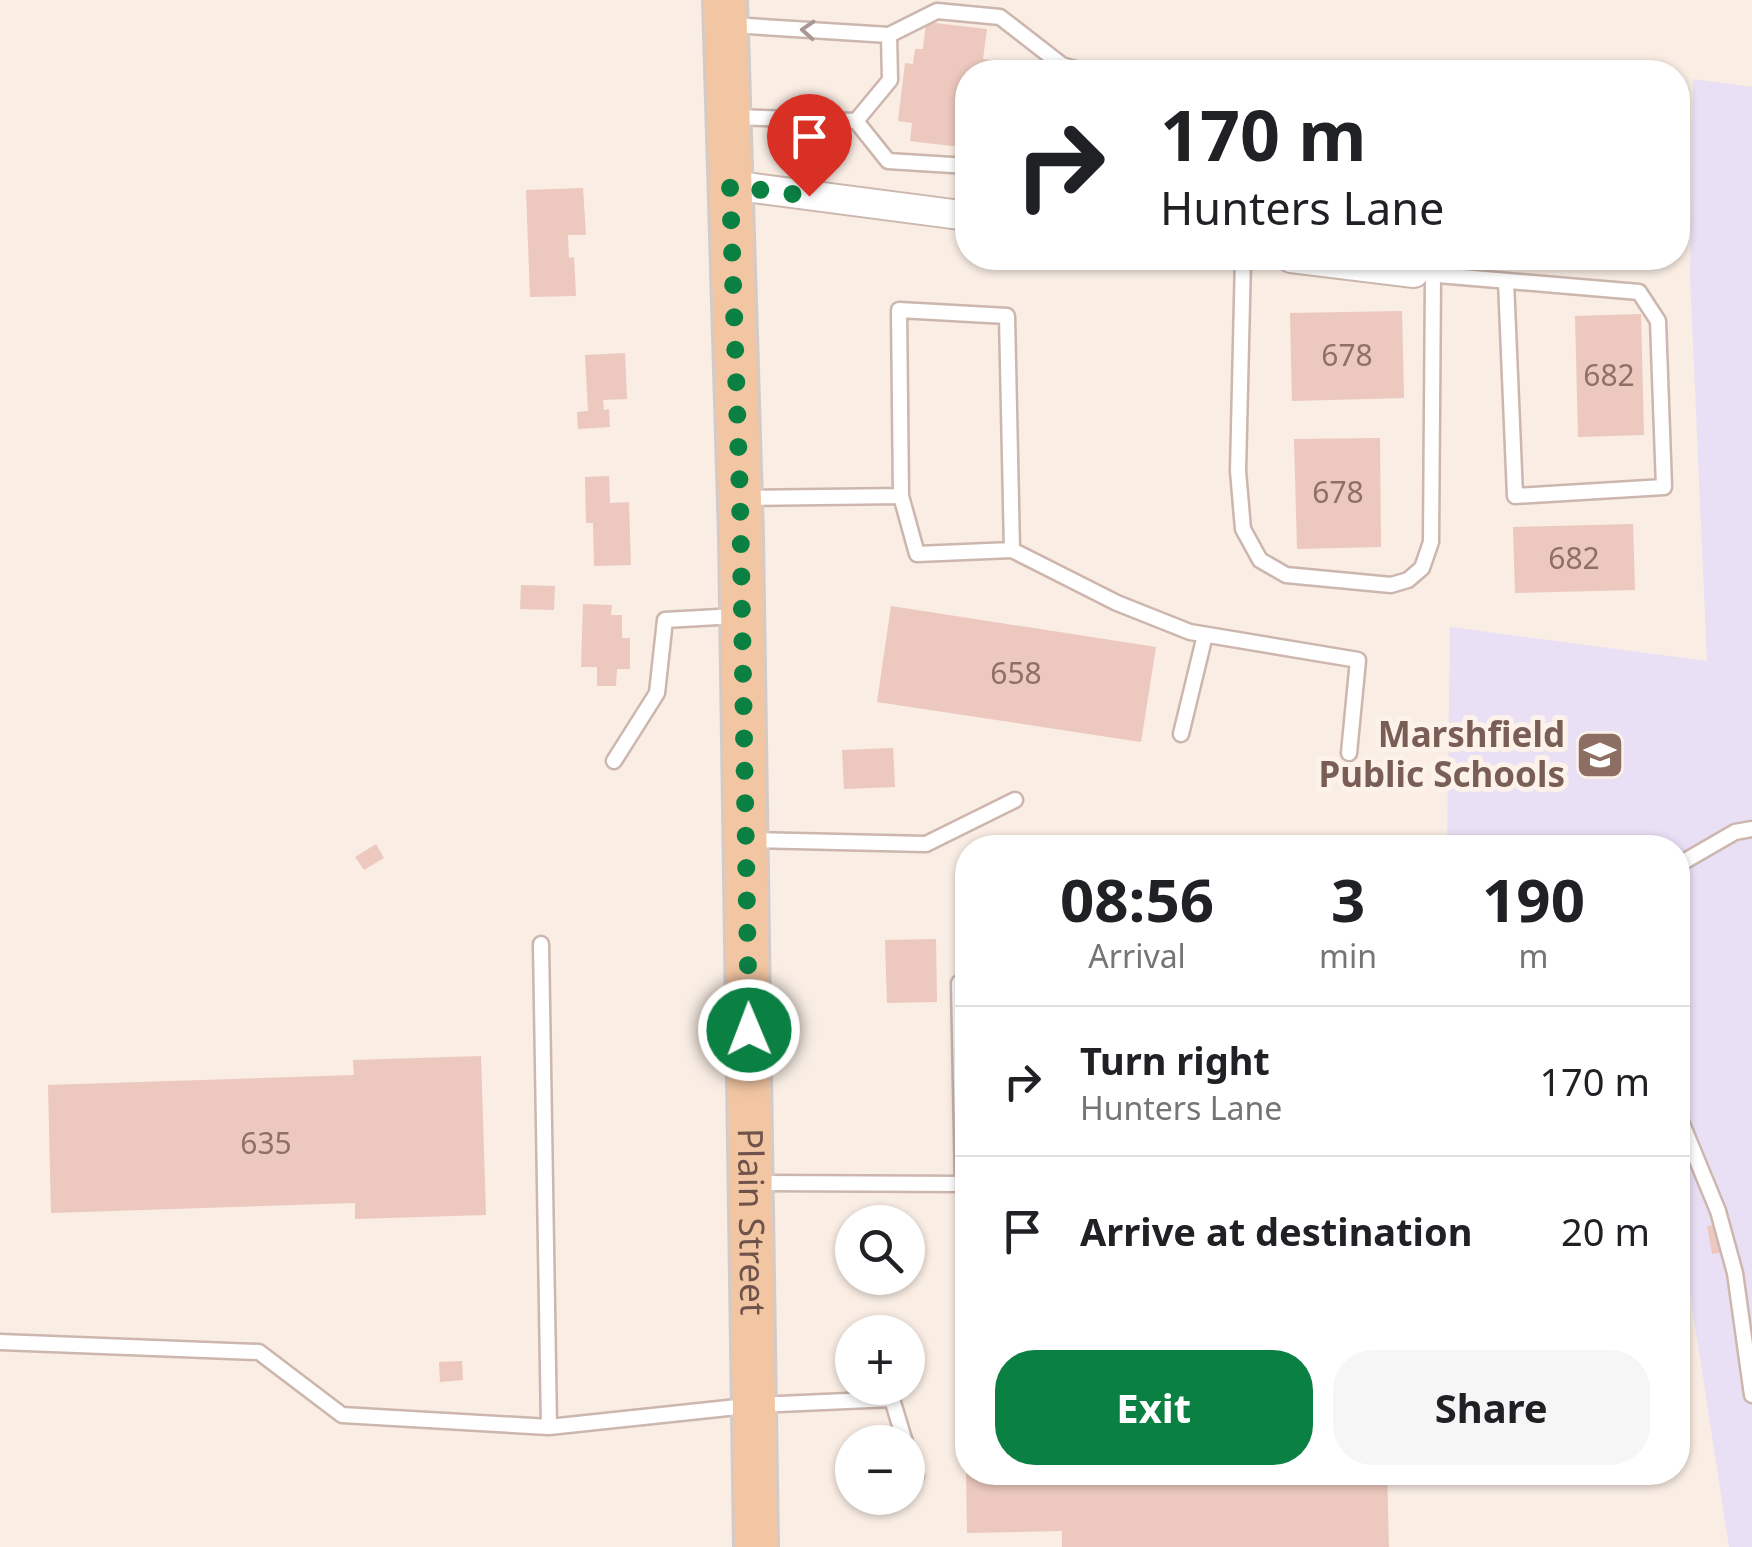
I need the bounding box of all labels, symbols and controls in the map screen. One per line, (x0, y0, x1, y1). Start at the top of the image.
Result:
one-way arrow (799, 20, 815, 41)
text: 170 m (1160, 86, 1367, 182)
pin (767, 94, 852, 197)
icon: right (995, 100, 1125, 230)
icon: arrive (782, 109, 837, 164)
text: Hunters Lane (1160, 177, 1444, 238)
house number: 678 (1321, 334, 1373, 375)
house number: 682 (1583, 354, 1635, 395)
house number: 678 (1312, 471, 1364, 512)
house number: 682 (1548, 537, 1600, 578)
house number: 658 (990, 652, 1042, 693)
place label: Marshfield Public Schools (1318, 710, 1565, 797)
school or university icon: Marshfield Public Schools (1574, 729, 1626, 781)
text: 08:56 (1060, 858, 1214, 940)
text: 3 (1331, 858, 1365, 940)
text: 190 (1482, 858, 1585, 940)
text: Arrival (1088, 934, 1186, 977)
text: min (1319, 934, 1377, 977)
text: m (1519, 934, 1548, 977)
position arrow (697, 978, 801, 1082)
text: Turn right (1080, 1034, 1270, 1086)
icon: right (995, 1054, 1050, 1109)
text: 170 m (1539, 1055, 1650, 1107)
text: Hunters Lane (1080, 1086, 1282, 1129)
house number: 635 (240, 1122, 292, 1163)
street label: Plain Street (728, 1128, 778, 1316)
icon: arrive (995, 1204, 1050, 1259)
map controls (835, 1205, 925, 1515)
button: search (835, 1205, 925, 1295)
text: Arrive at destination (1080, 1205, 1472, 1257)
text: 20 m (1561, 1205, 1650, 1257)
button: + (835, 1315, 925, 1405)
button: Exit (995, 1350, 1313, 1465)
button: Share (1333, 1350, 1650, 1465)
button: − (835, 1425, 925, 1515)

